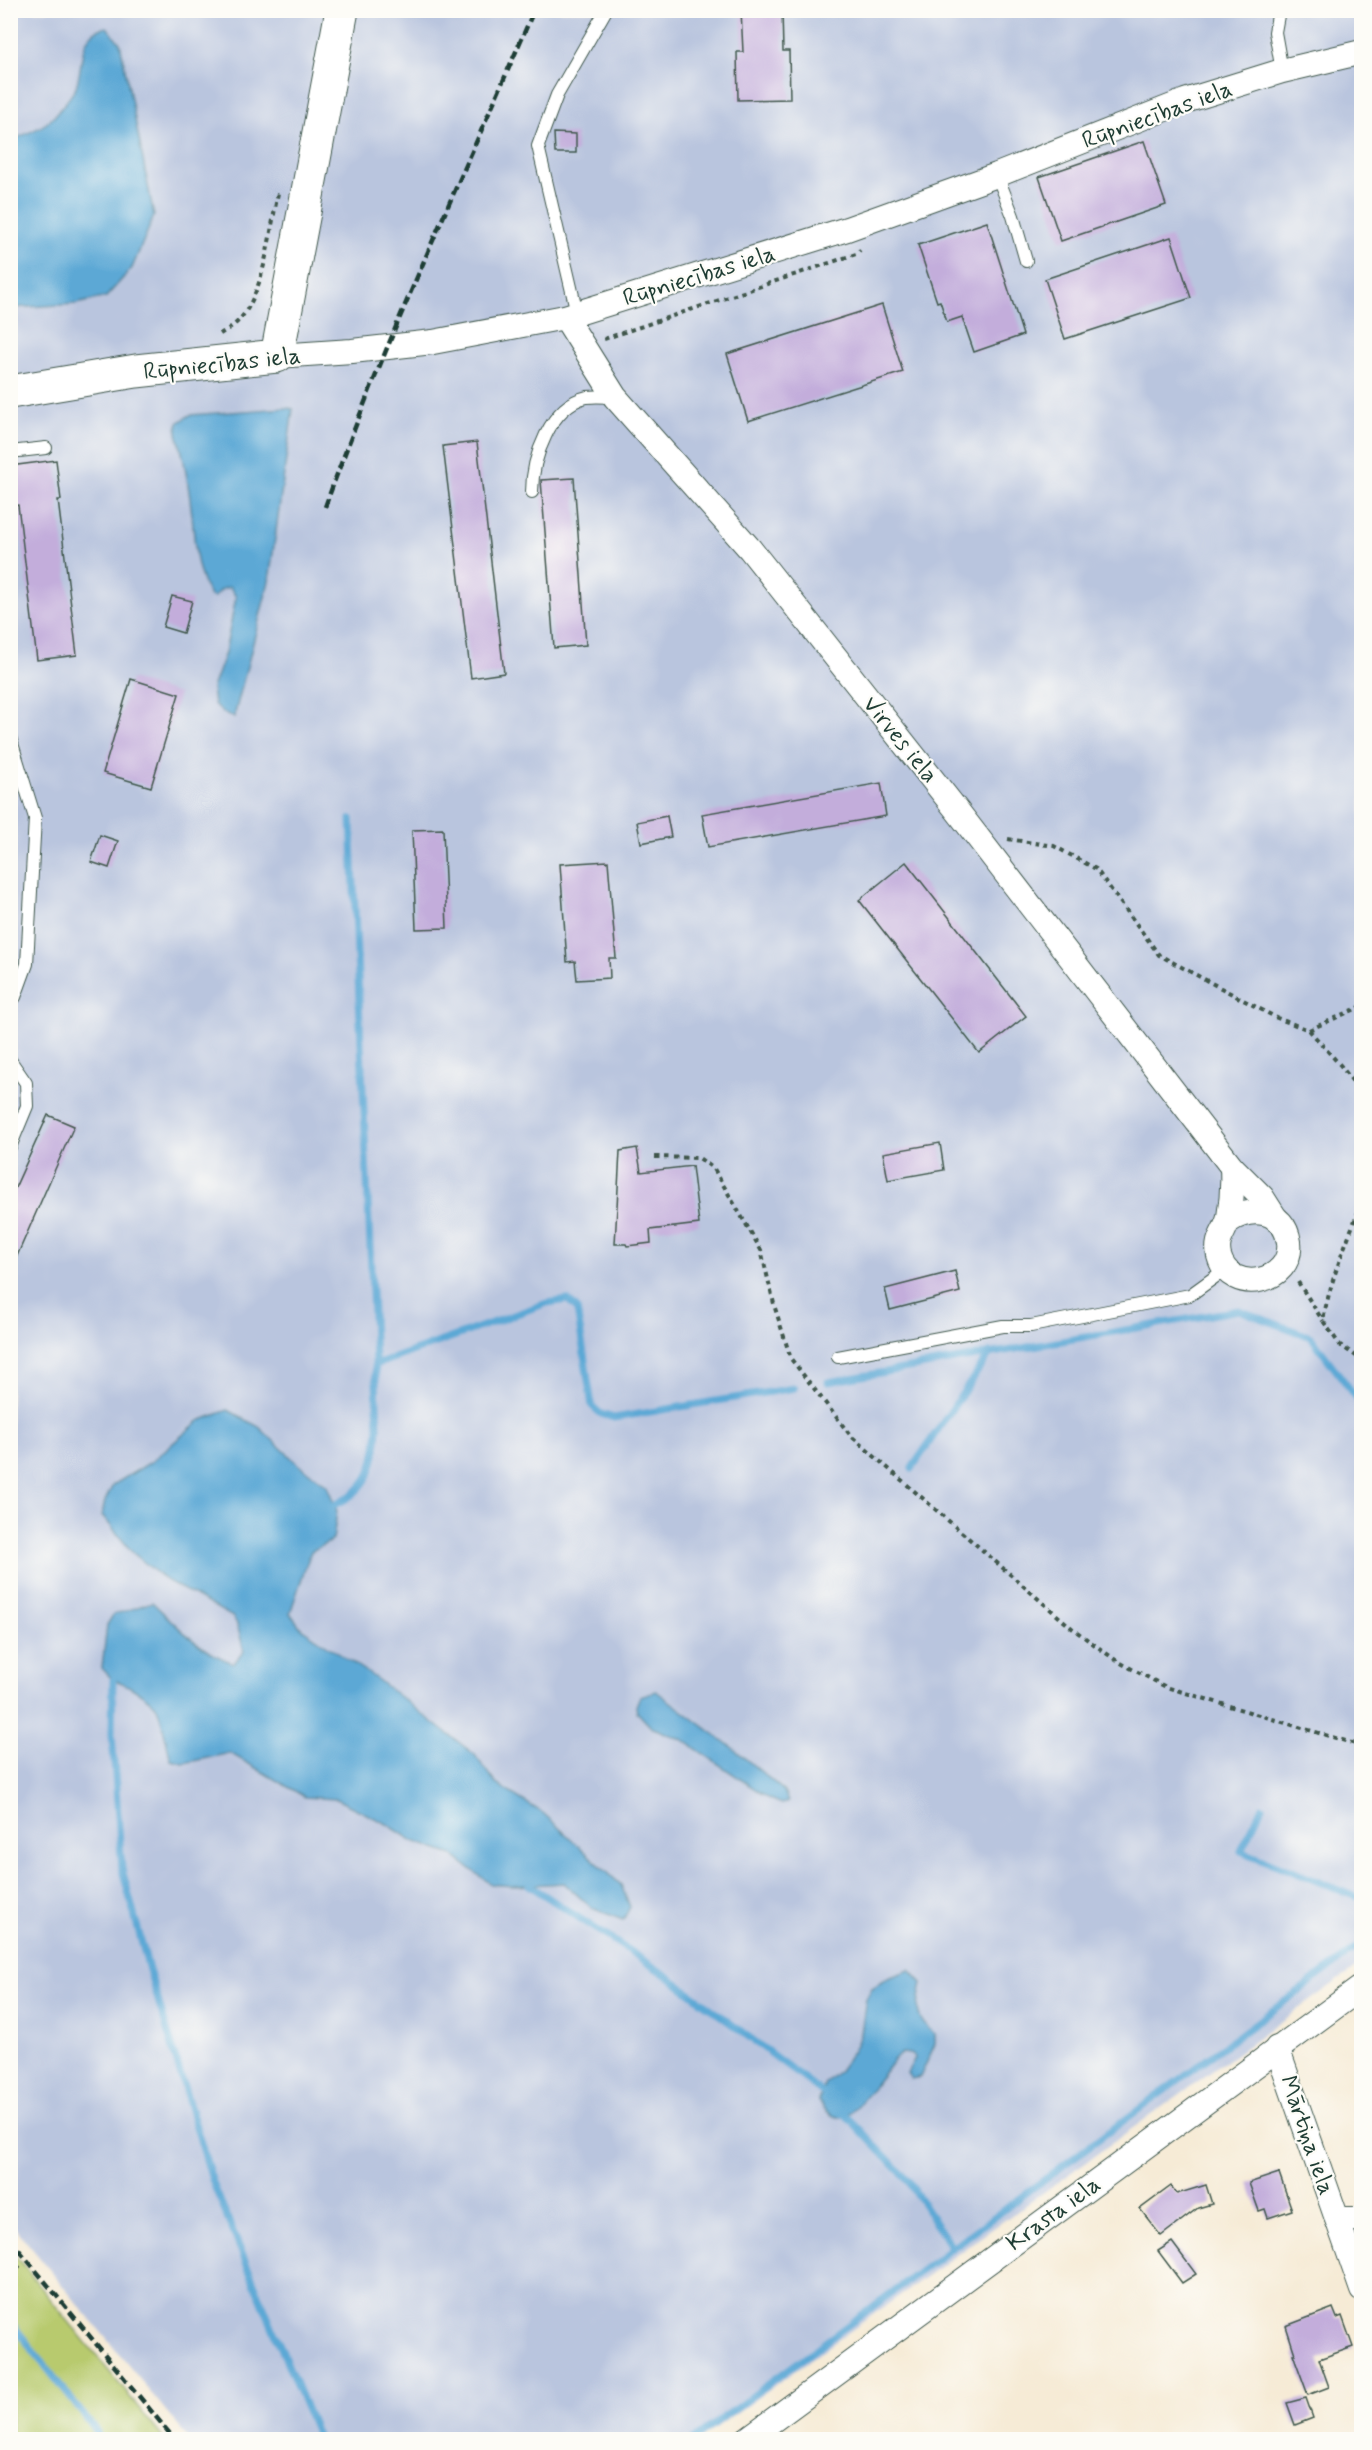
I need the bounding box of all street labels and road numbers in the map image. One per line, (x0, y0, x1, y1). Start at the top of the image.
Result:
street label: Rūpniecības iela (1078, 74, 1237, 157)
street label: Rūpniecības iela (619, 239, 780, 314)
street label: Rūpniecības iela (142, 341, 302, 388)
street label: Virves iela (855, 690, 945, 790)
street label: Mārtiņa iela (1272, 2072, 1342, 2199)
street label: Krasta iela (1001, 2170, 1107, 2259)

